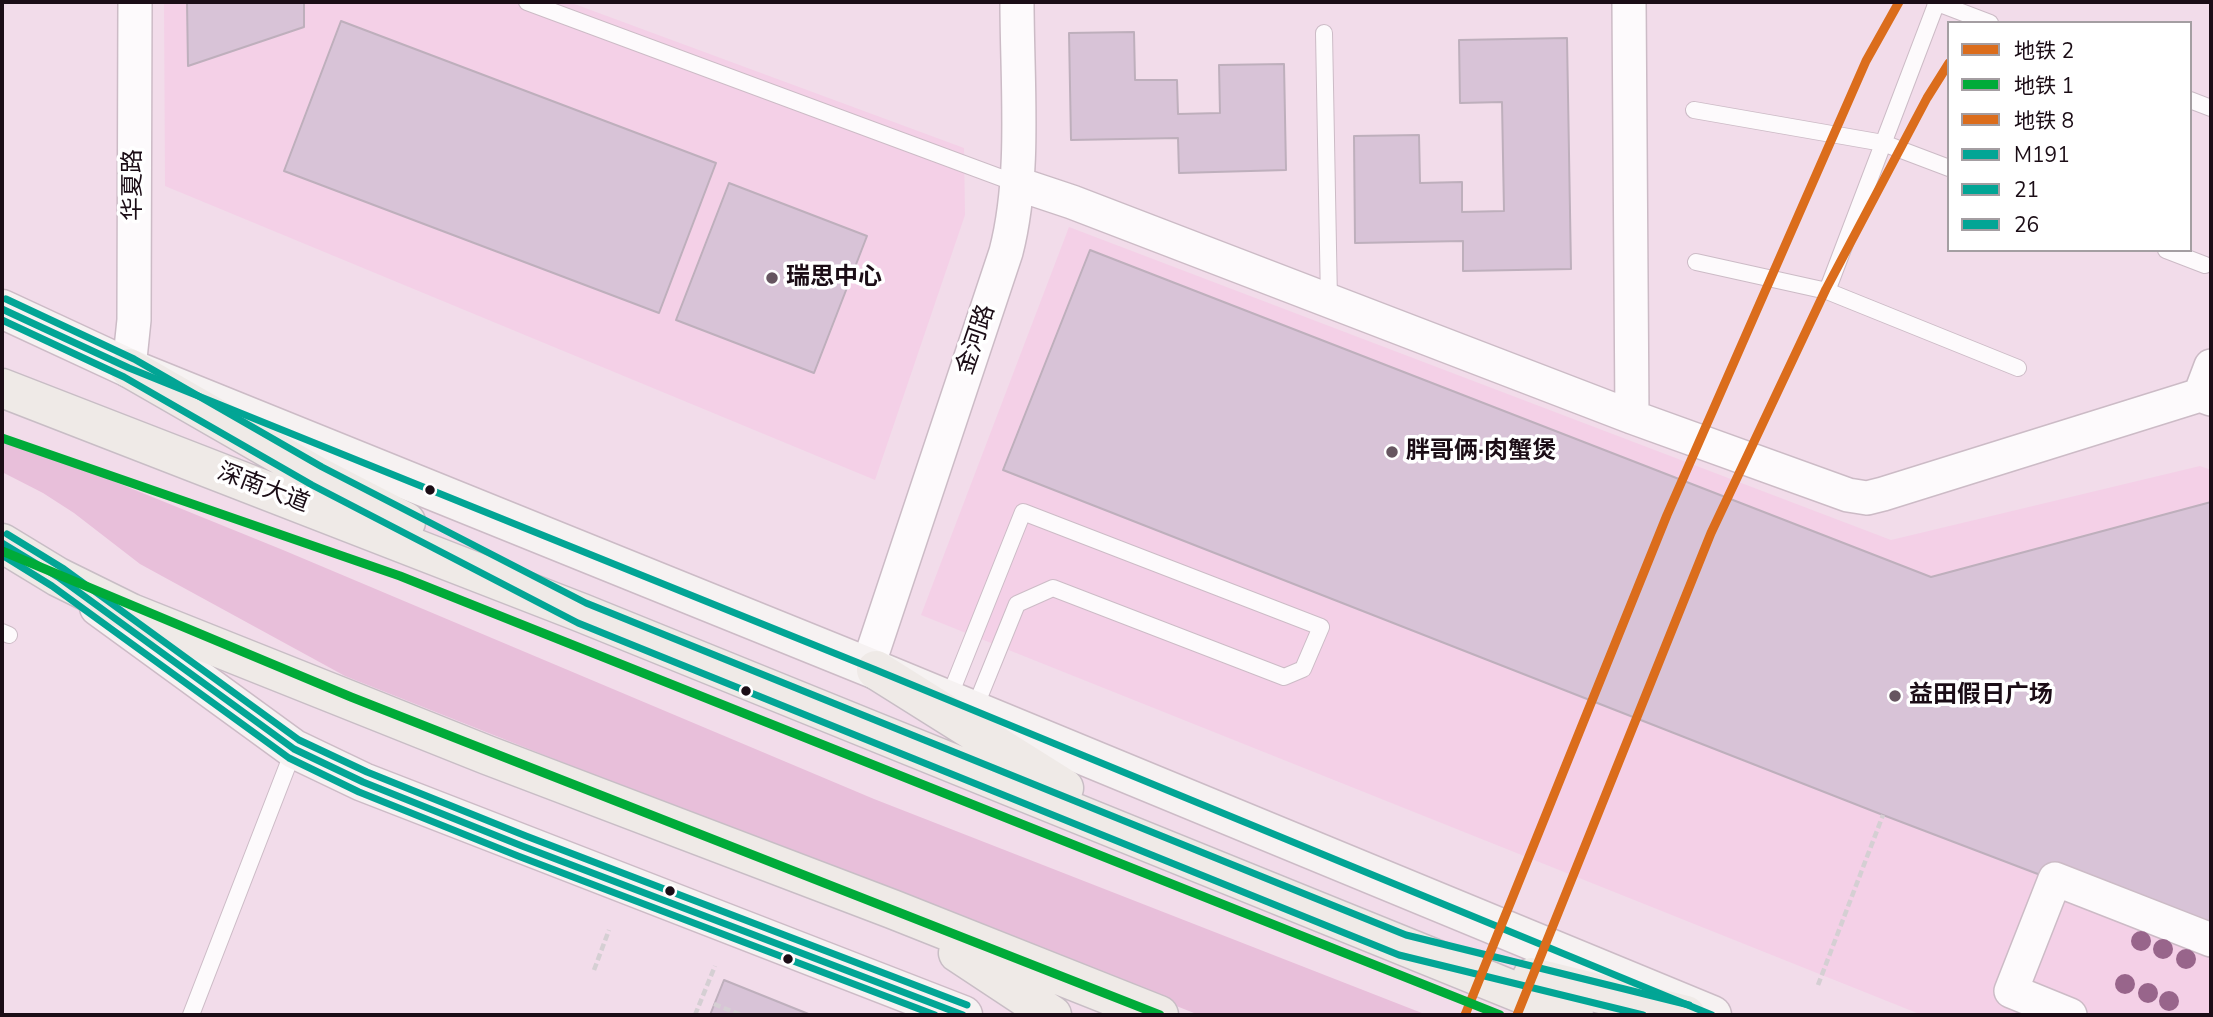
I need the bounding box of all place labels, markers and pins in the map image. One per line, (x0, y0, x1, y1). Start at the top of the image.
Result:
place label: 瑞思中心 (786, 264, 882, 292)
marker: 瑞思中心 (764, 270, 780, 286)
place label: 胖哥俩·肉蟹煲 (1406, 438, 1556, 466)
marker: 胖哥俩·肉蟹煲 (1384, 444, 1400, 460)
unlabelled marker (423, 483, 437, 497)
place label: 益田假日广场 (1909, 682, 2053, 710)
unlabelled marker (739, 684, 753, 698)
marker: 益田假日广场 (1887, 688, 1903, 704)
unlabelled marker (663, 884, 677, 898)
unlabelled marker (781, 952, 795, 966)

